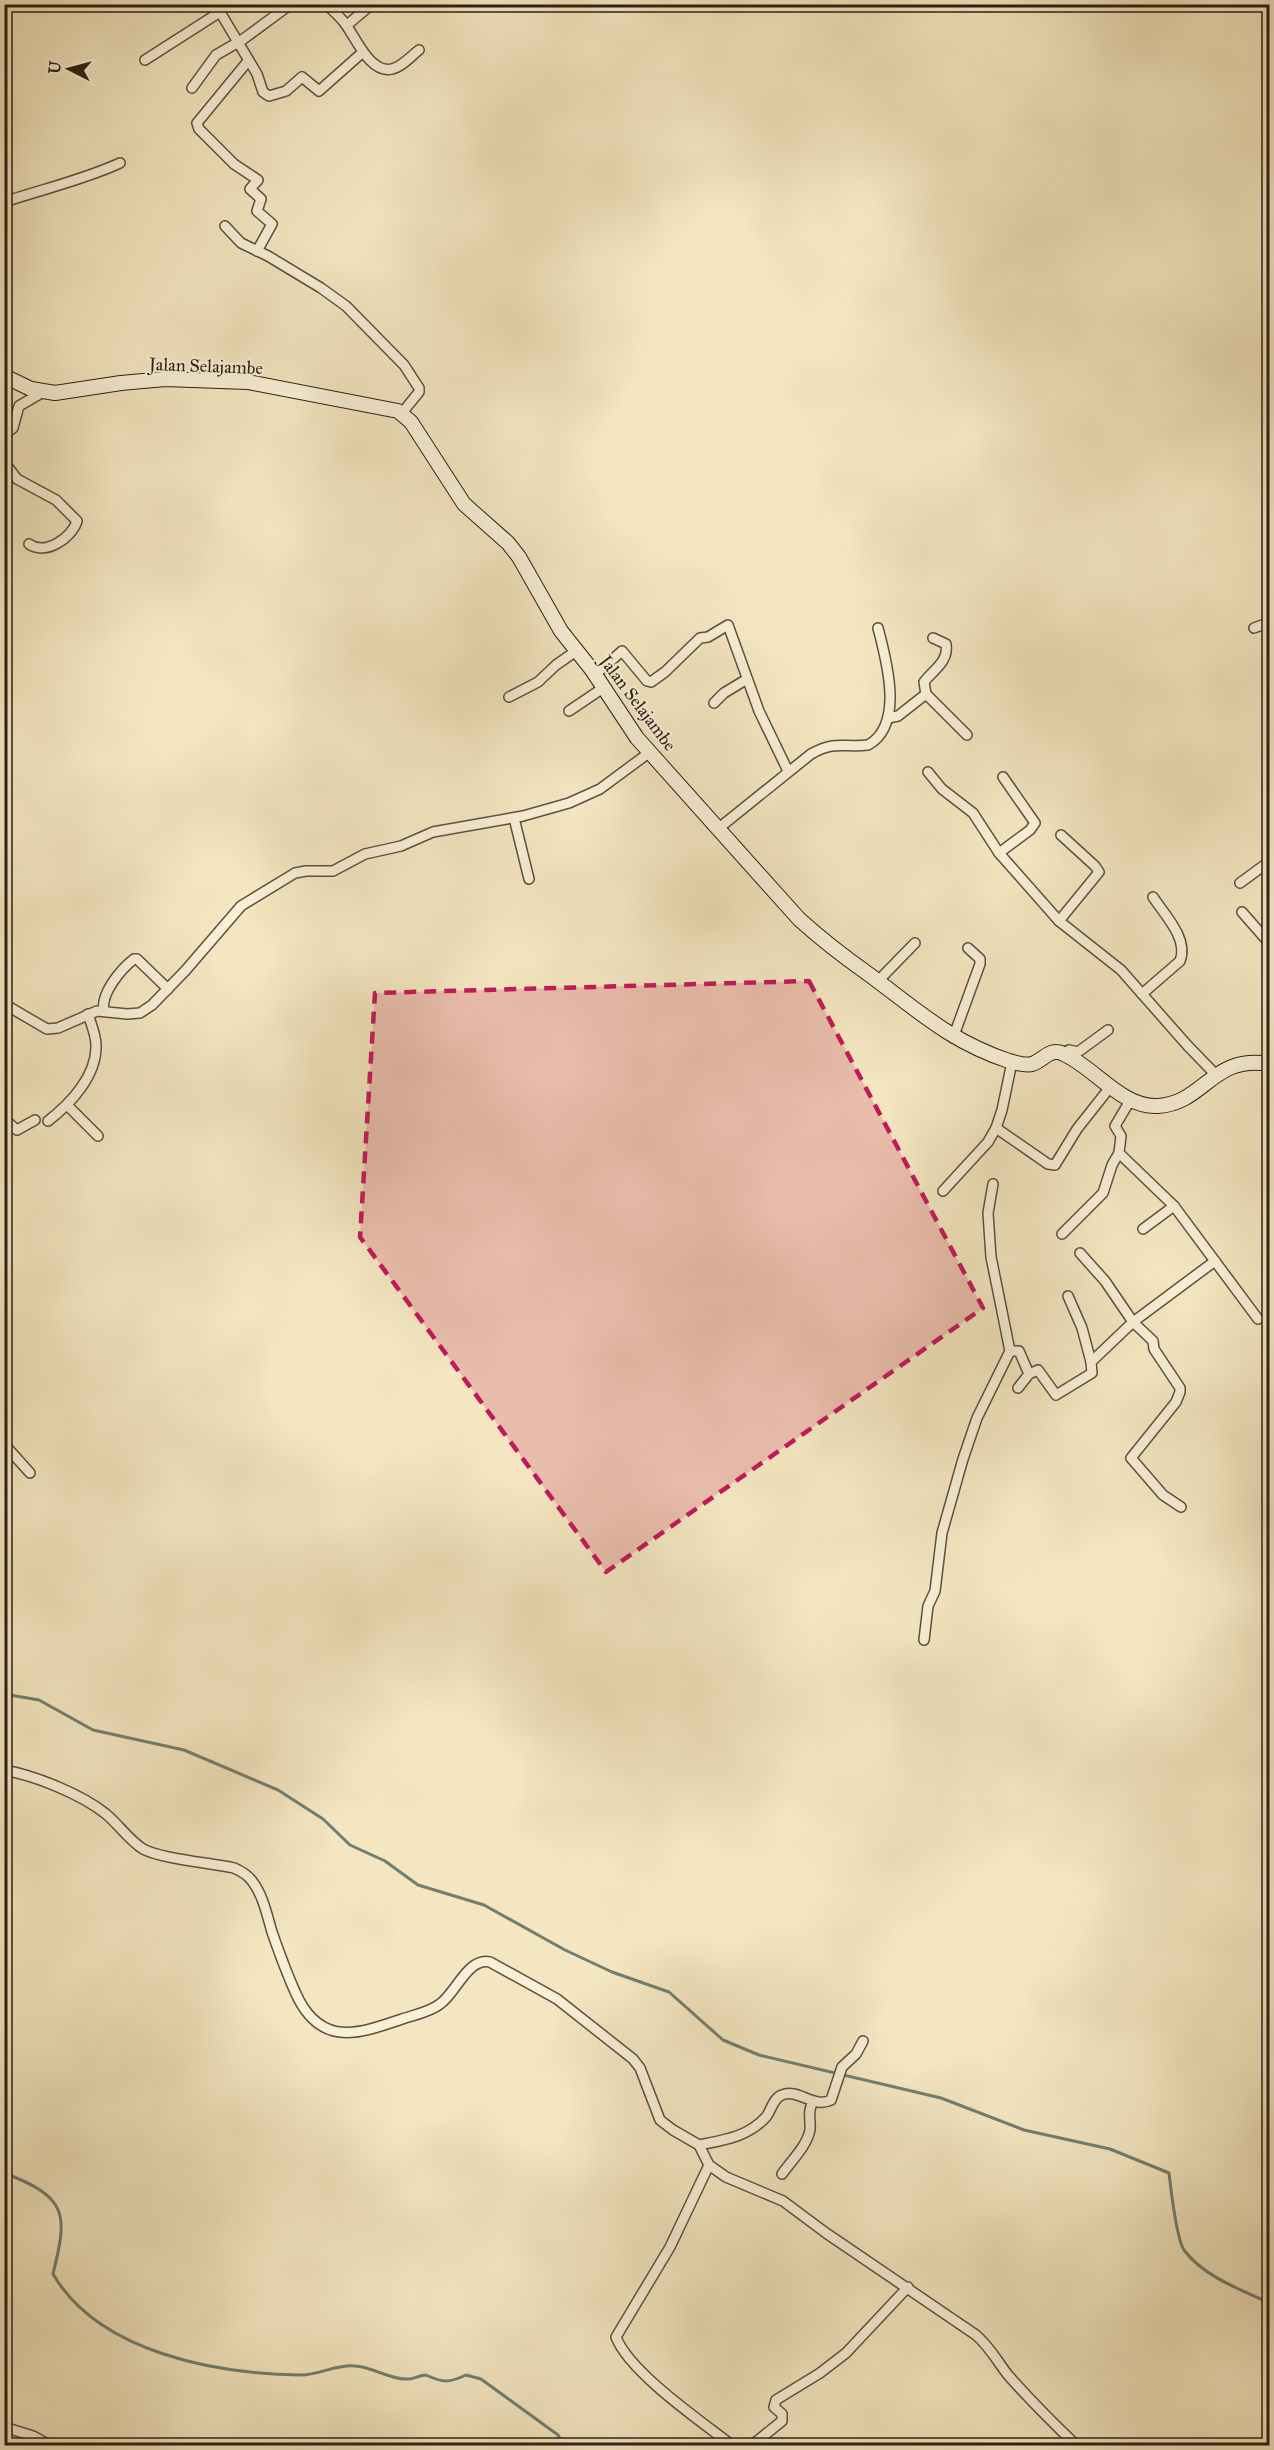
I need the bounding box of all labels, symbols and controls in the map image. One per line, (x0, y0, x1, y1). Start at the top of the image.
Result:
north arrow (39, 39, 99, 99)
text: U (44, 60, 65, 75)
street label: Jalan Selajambe (147, 353, 263, 380)
street label: Jalan Selajambe (593, 649, 681, 756)

